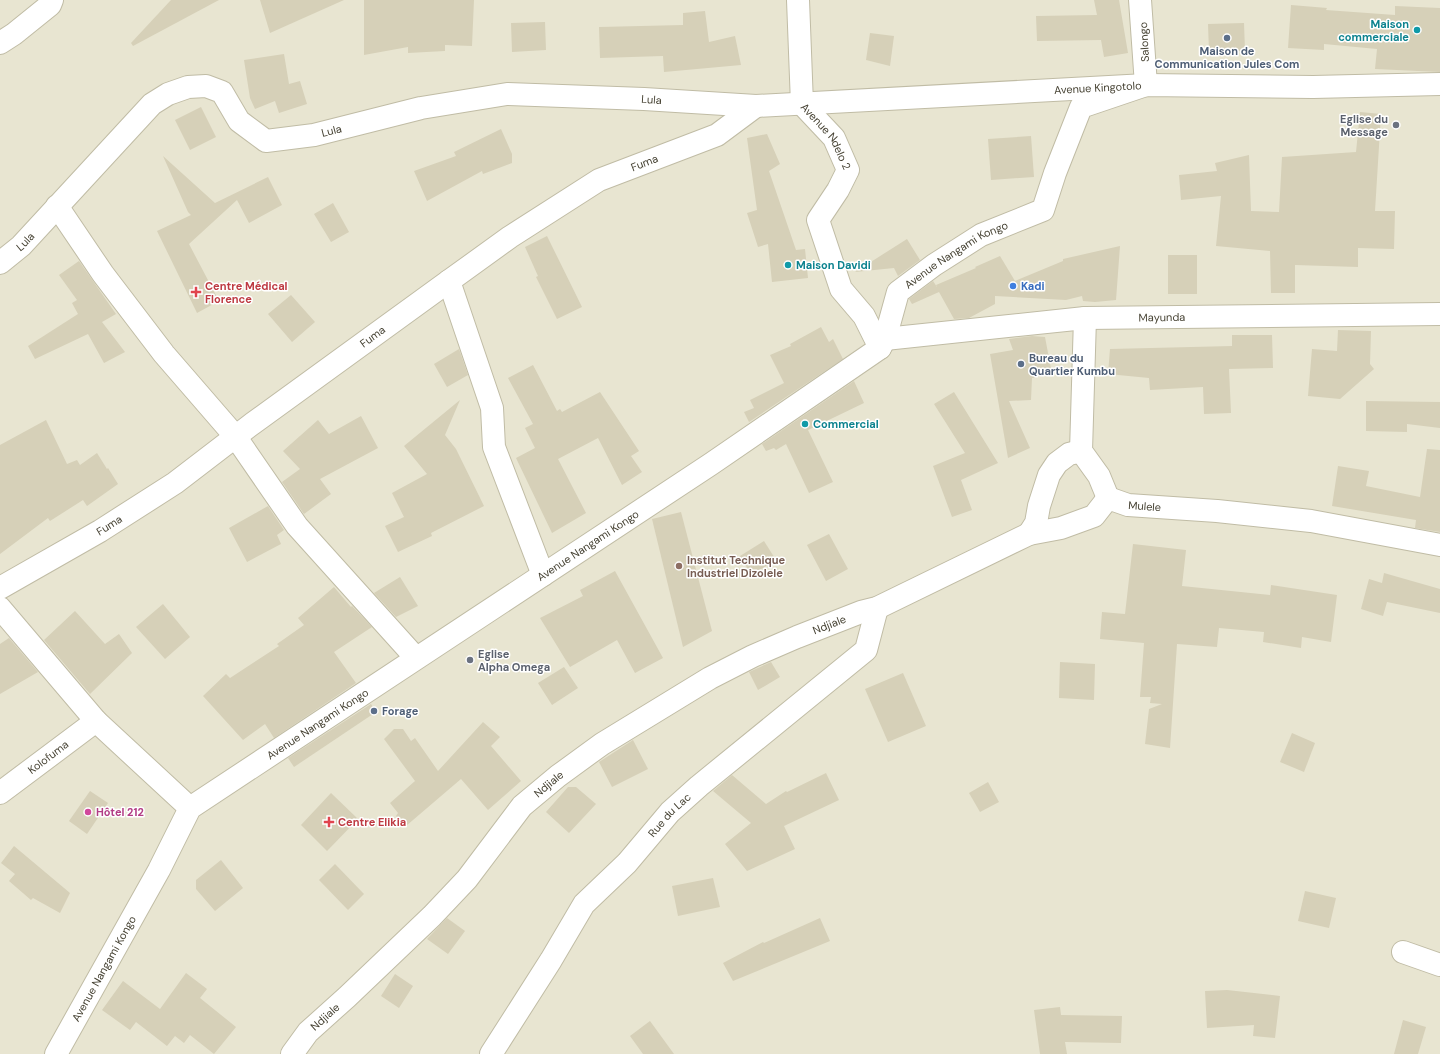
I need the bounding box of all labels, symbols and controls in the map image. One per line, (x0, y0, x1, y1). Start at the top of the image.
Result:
place label: Maison commerciale (1338, 17, 1409, 44)
street label: Salongo (1136, 22, 1152, 62)
marker: Maison commerciale (1412, 25, 1422, 35)
marker: Maison de Communication Jules Com (1222, 33, 1232, 43)
place label: Maison de Communication Jules Com (1155, 44, 1299, 71)
street label: Avenue Kingotolo (1054, 78, 1142, 97)
street label: Lula (641, 92, 662, 107)
street label: Avenue Ndelo 2 (798, 100, 854, 172)
place label: Eglise du Message (1340, 112, 1388, 139)
marker: Eglise du Message (1391, 120, 1401, 130)
street label: Lula (320, 121, 343, 140)
street label: Fuma (629, 151, 660, 174)
street label: Avenue Nangami Kongo (902, 218, 1010, 292)
street label: Lula (13, 229, 37, 254)
place label: Maison Davidi (796, 258, 871, 272)
marker: Maison Davidi (783, 260, 793, 270)
place label: Centre Médical Florence (205, 279, 288, 306)
place label: Kadi (1021, 279, 1044, 293)
marker: Kadi (1008, 281, 1018, 291)
marker: Centre Médical Florence (190, 286, 202, 298)
street label: Mayunda (1138, 310, 1185, 324)
street label: Fuma (357, 323, 388, 350)
place label: Bureau du Quartier Kumbu (1029, 351, 1115, 378)
marker: Bureau du Quartier Kumbu (1016, 359, 1026, 369)
place label: Commercial (813, 417, 879, 431)
marker: Commercial (800, 419, 810, 429)
street label: Mulele (1128, 498, 1162, 514)
street label: Avenue Nangami Kongo (534, 507, 641, 584)
street label: Fuma (94, 512, 125, 539)
place label: Institut Technique Industriel Dizolele (687, 553, 786, 580)
marker: Institut Technique Industriel Dizolele (674, 561, 684, 571)
street label: Ndjiale (811, 612, 848, 637)
place label: Eglise Alpha Omega (478, 647, 550, 674)
marker: Eglise Alpha Omega (465, 655, 475, 665)
street label: Avenue Nangami Kongo (264, 685, 371, 762)
place label: Forage (382, 704, 419, 718)
marker: Forage (369, 706, 379, 716)
street label: Kolofuma (25, 737, 71, 777)
street label: Ndjiale (531, 767, 566, 800)
street label: Rue du Lac (645, 790, 694, 840)
place label: Hôtel 212 (96, 805, 144, 819)
marker: Hôtel 212 (83, 807, 93, 817)
place label: Centre Elikia (338, 815, 406, 829)
marker: Centre Elikia (323, 816, 335, 828)
street label: Avenue Nangami Kongo (69, 913, 139, 1024)
street label: Ndjiale (307, 1000, 342, 1034)

